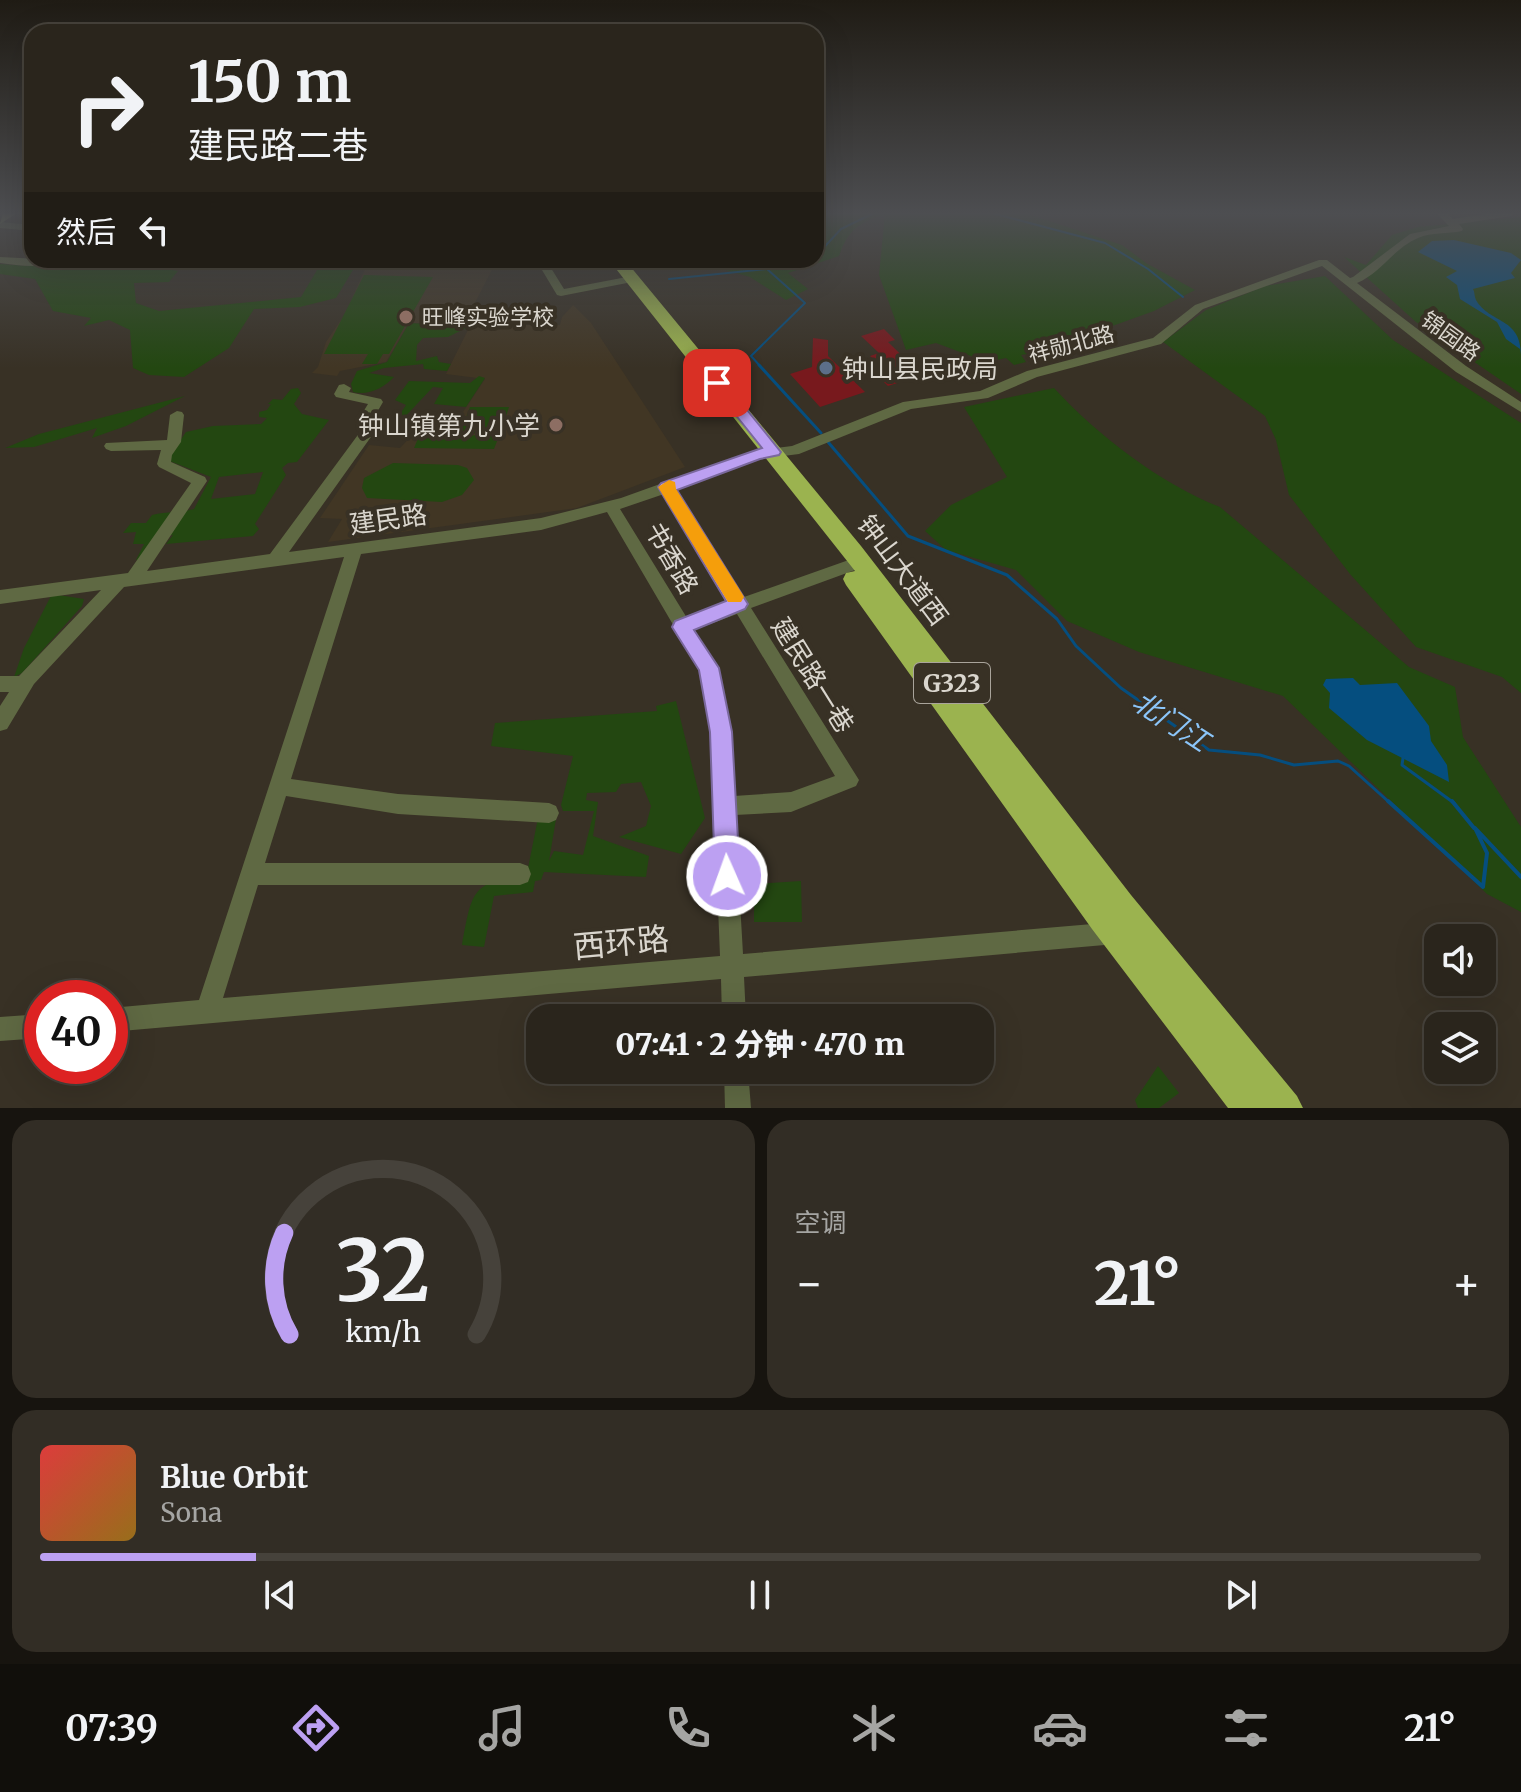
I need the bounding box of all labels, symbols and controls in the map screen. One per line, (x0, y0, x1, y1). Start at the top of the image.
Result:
text: 150 m (188, 47, 351, 117)
icon: right (56, 56, 160, 160)
text: 建民路二巷 (188, 123, 368, 168)
icon: left (132, 208, 176, 252)
text: 然后 (56, 213, 116, 251)
place label: 旺峰实验学校 (422, 303, 554, 331)
street label: 锦园路 (1416, 305, 1486, 367)
marker: 旺峰实验学校 (397, 308, 415, 326)
street label: 祥勋北路 (1025, 319, 1117, 369)
pin (683, 349, 751, 417)
place label: 钟山县民政局 (842, 352, 998, 385)
marker: 钟山县民政局 (817, 359, 835, 377)
icon: arrive (695, 361, 739, 405)
place label: 钟山镇第九小学 (358, 409, 540, 442)
marker: 钟山镇第九小学 (547, 416, 565, 434)
street label: 建民路 (347, 497, 429, 541)
street label: 钟山大道西 (851, 508, 955, 632)
street label: 书香路 (638, 516, 706, 600)
street label: 建民路一巷 (765, 611, 861, 739)
road number: G323 (914, 663, 990, 703)
water label: 北门江 (1126, 683, 1219, 761)
position arrow (685, 834, 769, 918)
street label: 西环路 (571, 919, 671, 967)
map controls (1424, 924, 1496, 1084)
button: sound (1424, 924, 1496, 996)
speed limit sign: 40 (24, 980, 128, 1084)
button: layers (1424, 1012, 1496, 1084)
text: 07:41 · 2 分钟 · 470 m (615, 1025, 905, 1063)
text: 空调 (795, 1206, 847, 1239)
text: 32 (336, 1219, 430, 1324)
text: 21° (1094, 1246, 1182, 1321)
text: − (795, 1256, 824, 1311)
text: + (1452, 1256, 1481, 1311)
text: km/h (345, 1314, 421, 1350)
text: Blue Orbit (160, 1458, 308, 1496)
text: Sona (160, 1496, 222, 1529)
icon: previous (258, 1573, 302, 1617)
icon: pause (738, 1573, 782, 1617)
icon: next (1219, 1573, 1263, 1617)
icon: directions (288, 1700, 344, 1756)
icon: music (474, 1700, 530, 1756)
icon: phone (660, 1700, 716, 1756)
icon: climate (846, 1700, 902, 1756)
icon: car (1032, 1700, 1088, 1756)
icon: filters (1218, 1700, 1274, 1756)
text: 07:39 (65, 1706, 158, 1751)
text: 21° (1404, 1706, 1456, 1751)

